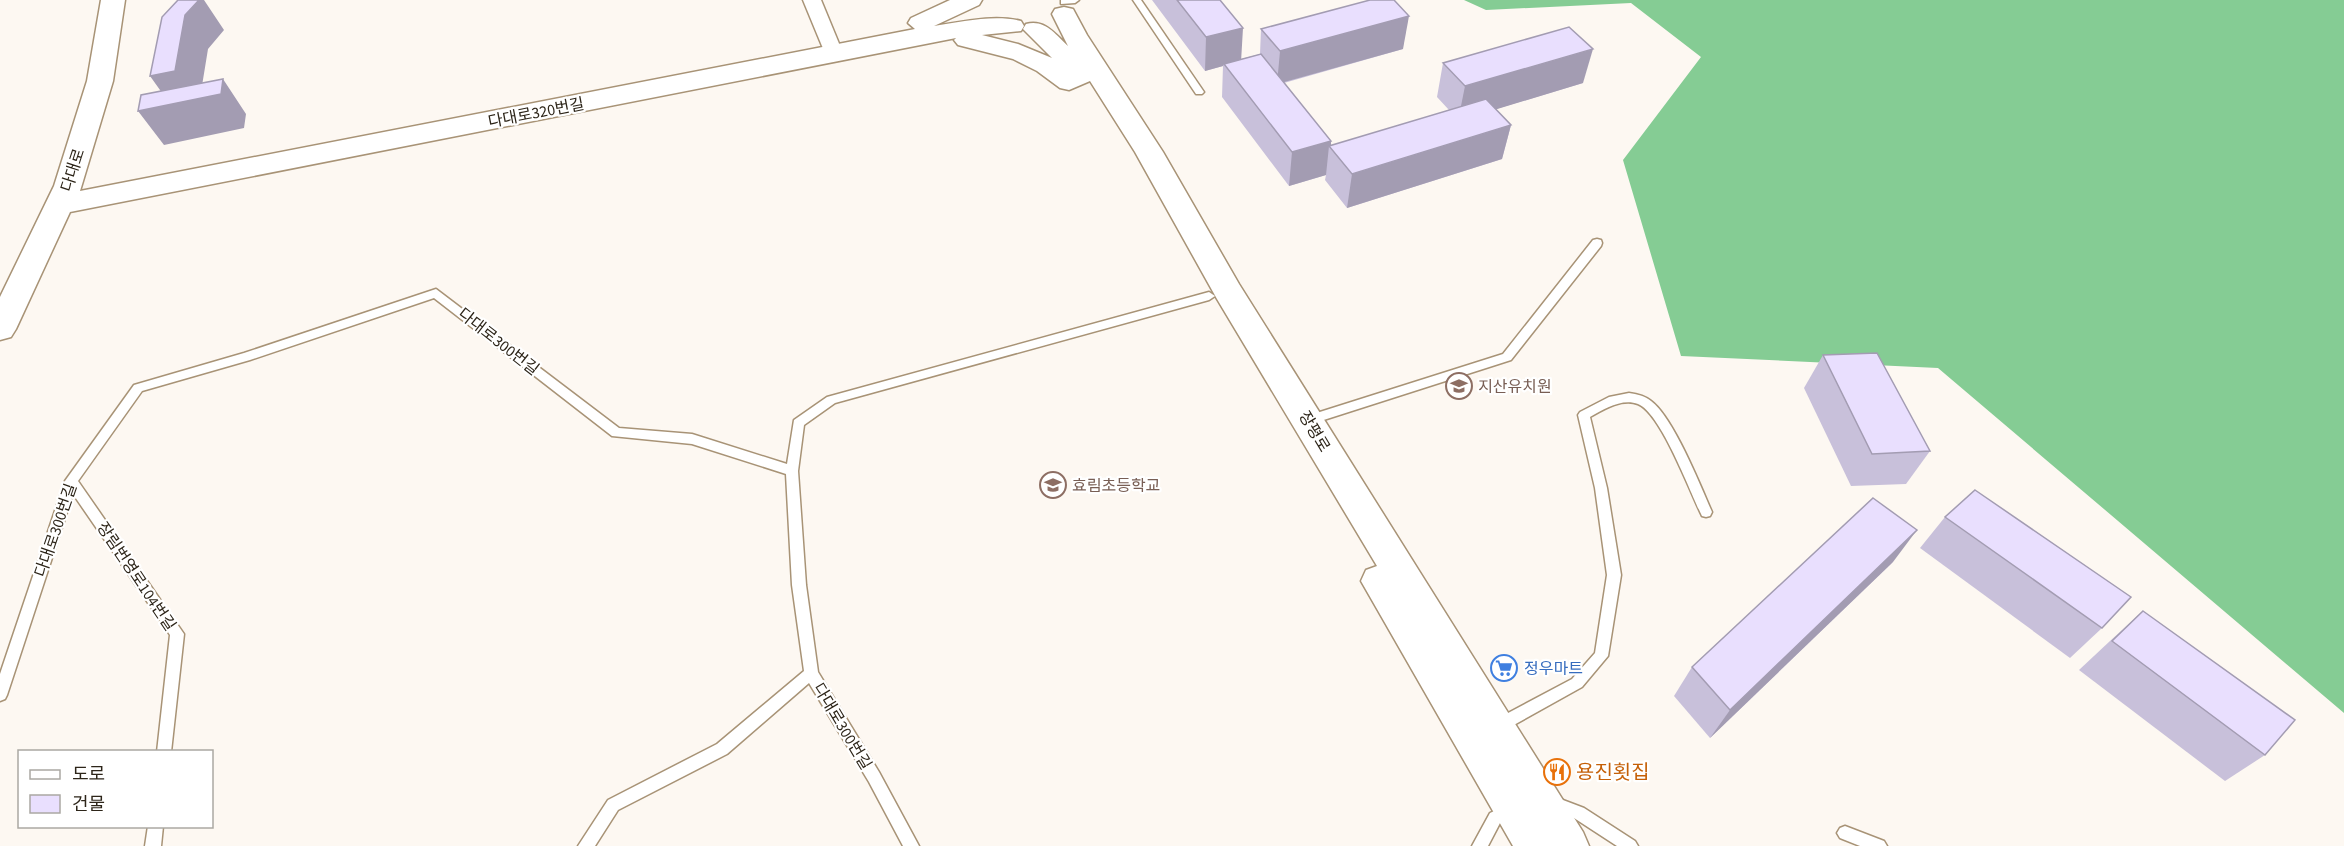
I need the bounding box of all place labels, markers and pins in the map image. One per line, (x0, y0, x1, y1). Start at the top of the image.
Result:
school or university icon: 지산유치원 (1444, 371, 1474, 401)
place label: 지산유치원 (1478, 376, 1552, 398)
school or university icon: 효림초등학교 (1038, 470, 1068, 500)
place label: 효림초등학교 (1072, 475, 1160, 497)
supermarket icon: 정우마트 (1489, 653, 1519, 683)
place label: 정우마트 (1524, 658, 1583, 680)
restaurant icon: 용진횟집 (1542, 757, 1572, 787)
place label: 용진횟집 (1576, 759, 1650, 787)

